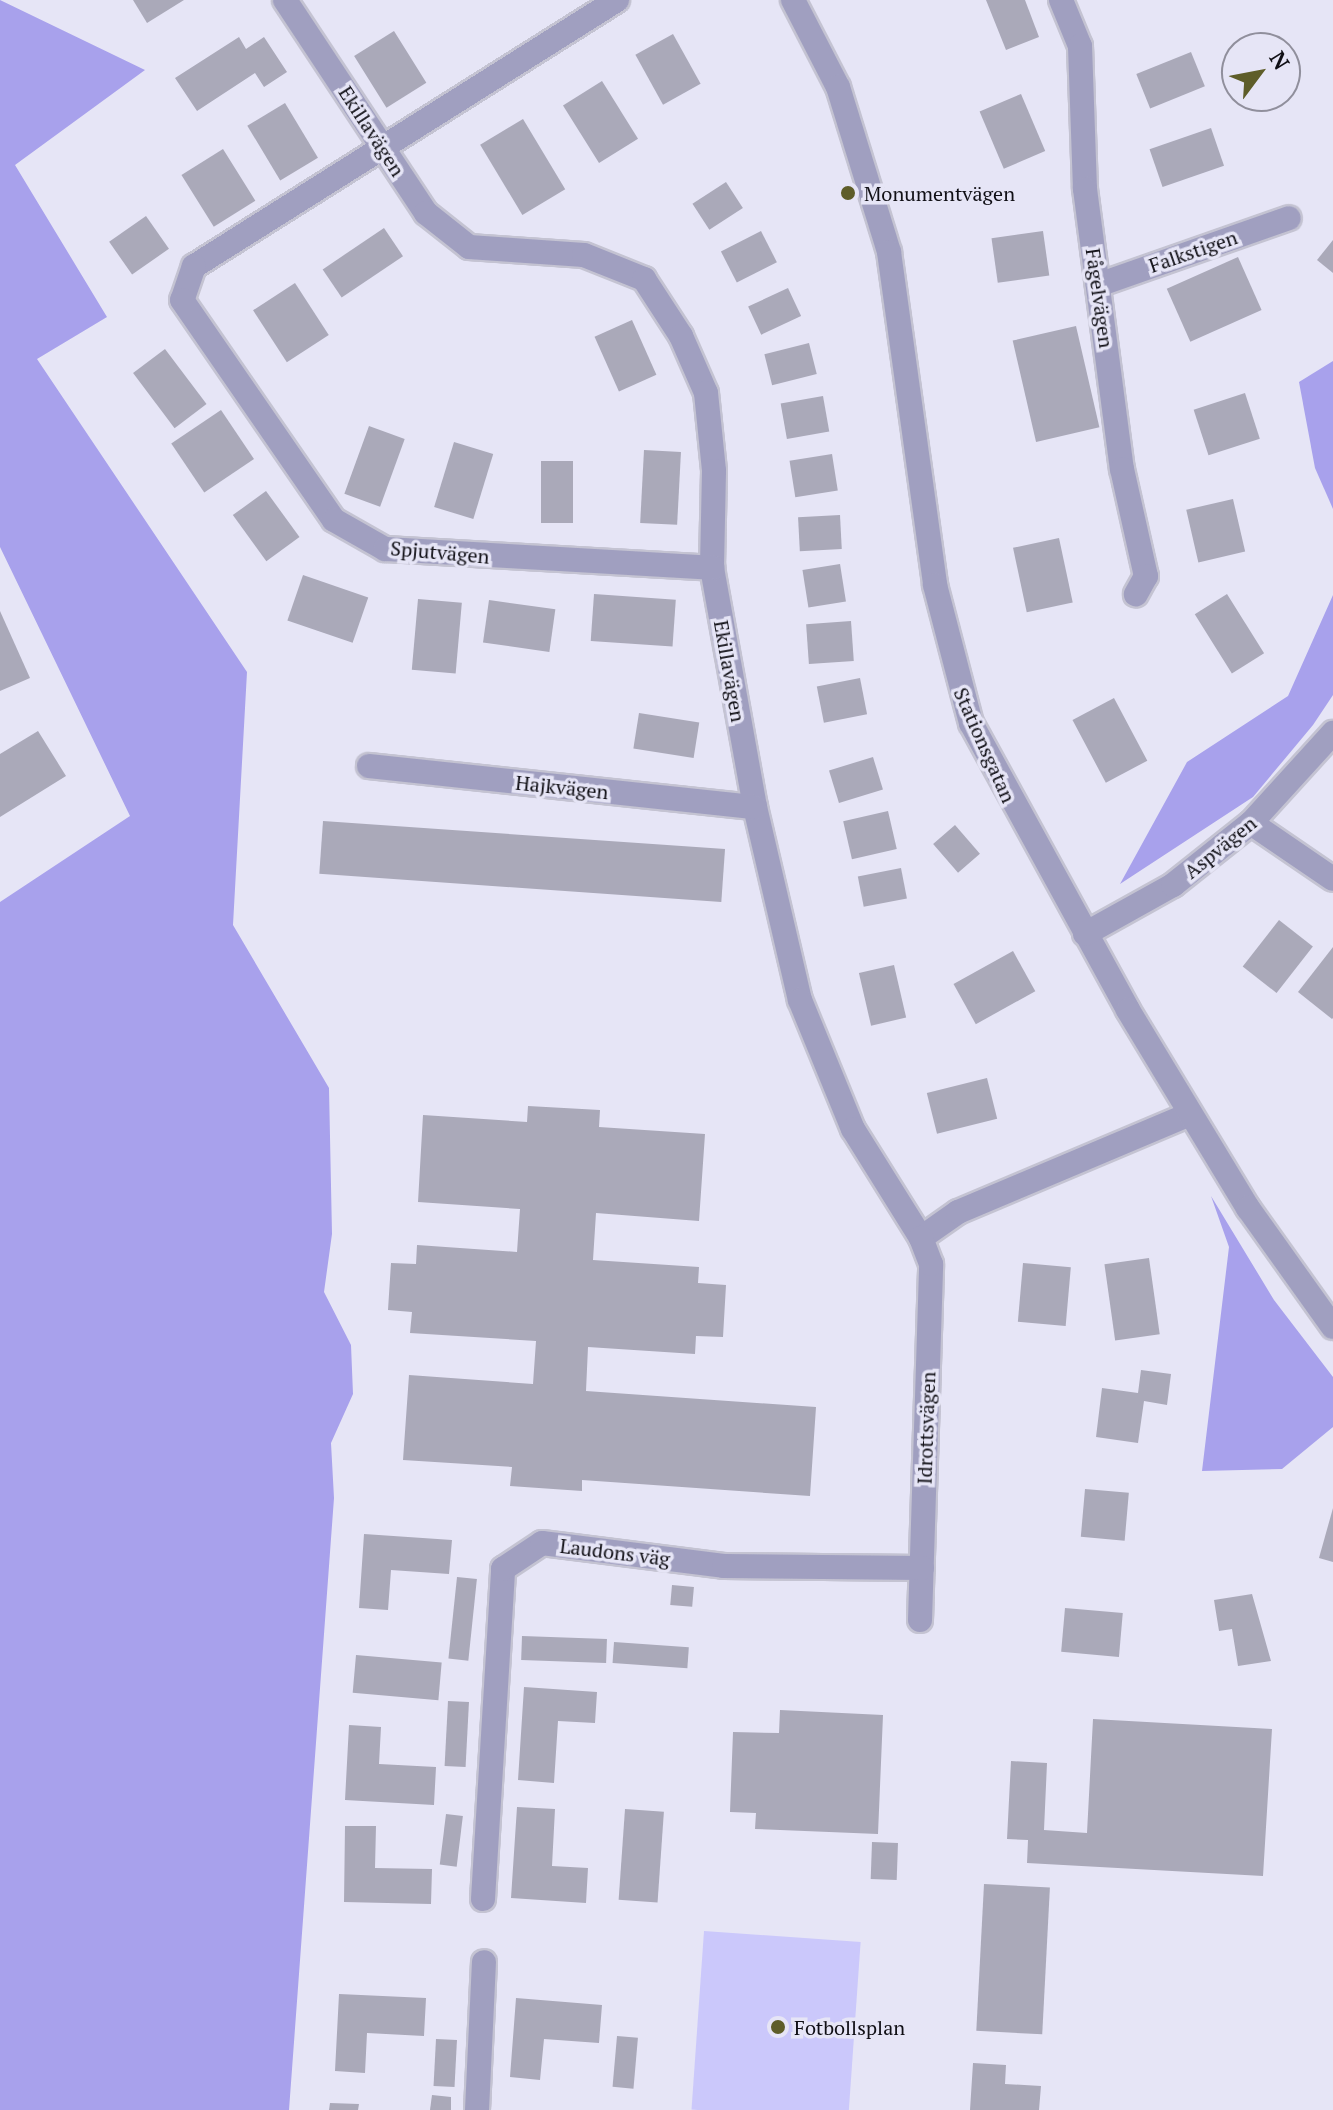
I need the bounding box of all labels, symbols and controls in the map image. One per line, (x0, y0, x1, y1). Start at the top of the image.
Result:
north arrow (1221, 32, 1301, 112)
text: N (1263, 45, 1297, 75)
street label: Ekillavägen (334, 81, 410, 181)
place label: Monumentvägen (864, 181, 1015, 205)
marker: Monumentvägen (839, 184, 857, 202)
street label: Falkstigen (1146, 225, 1240, 277)
street label: Fågelvägen (1081, 247, 1119, 349)
street label: Spjutvägen (389, 536, 491, 568)
street label: Ekillavägen (709, 618, 751, 724)
street label: Stationsgatan (949, 684, 1021, 806)
street label: Hajkvägen (514, 770, 610, 804)
street label: Aspvägen (1179, 811, 1261, 883)
street label: Idrottsvägen (912, 1371, 940, 1485)
street label: Laudons väg (559, 1533, 671, 1571)
place label: Fotbollsplan (794, 2015, 905, 2039)
marker: Fotbollsplan (769, 2018, 787, 2036)

